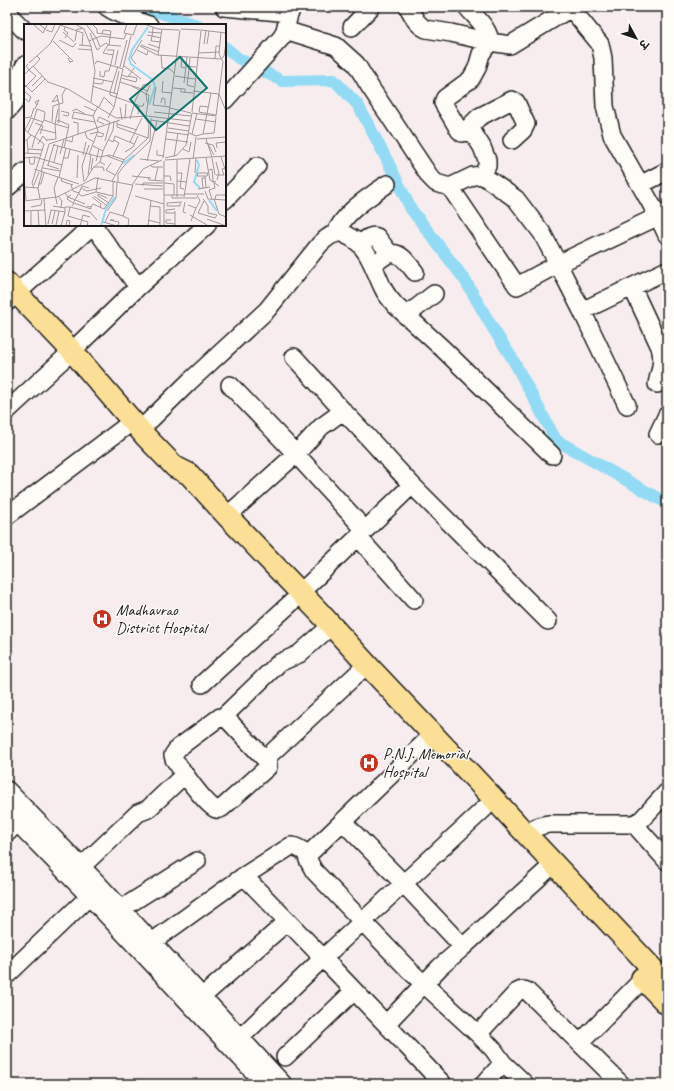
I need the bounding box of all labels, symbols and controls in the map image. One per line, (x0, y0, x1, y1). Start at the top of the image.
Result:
north arrow (616, 18, 656, 58)
inset map (24, 24, 226, 226)
text: उ (635, 36, 652, 53)
place label: Madhavrao District Hospital (116, 600, 210, 638)
hospital icon: Madhavrao District Hospital (91, 608, 113, 630)
place label: P.N.J. Memorial Hospital (383, 744, 471, 782)
hospital icon: P.N.J. Memorial Hospital (358, 752, 380, 774)

